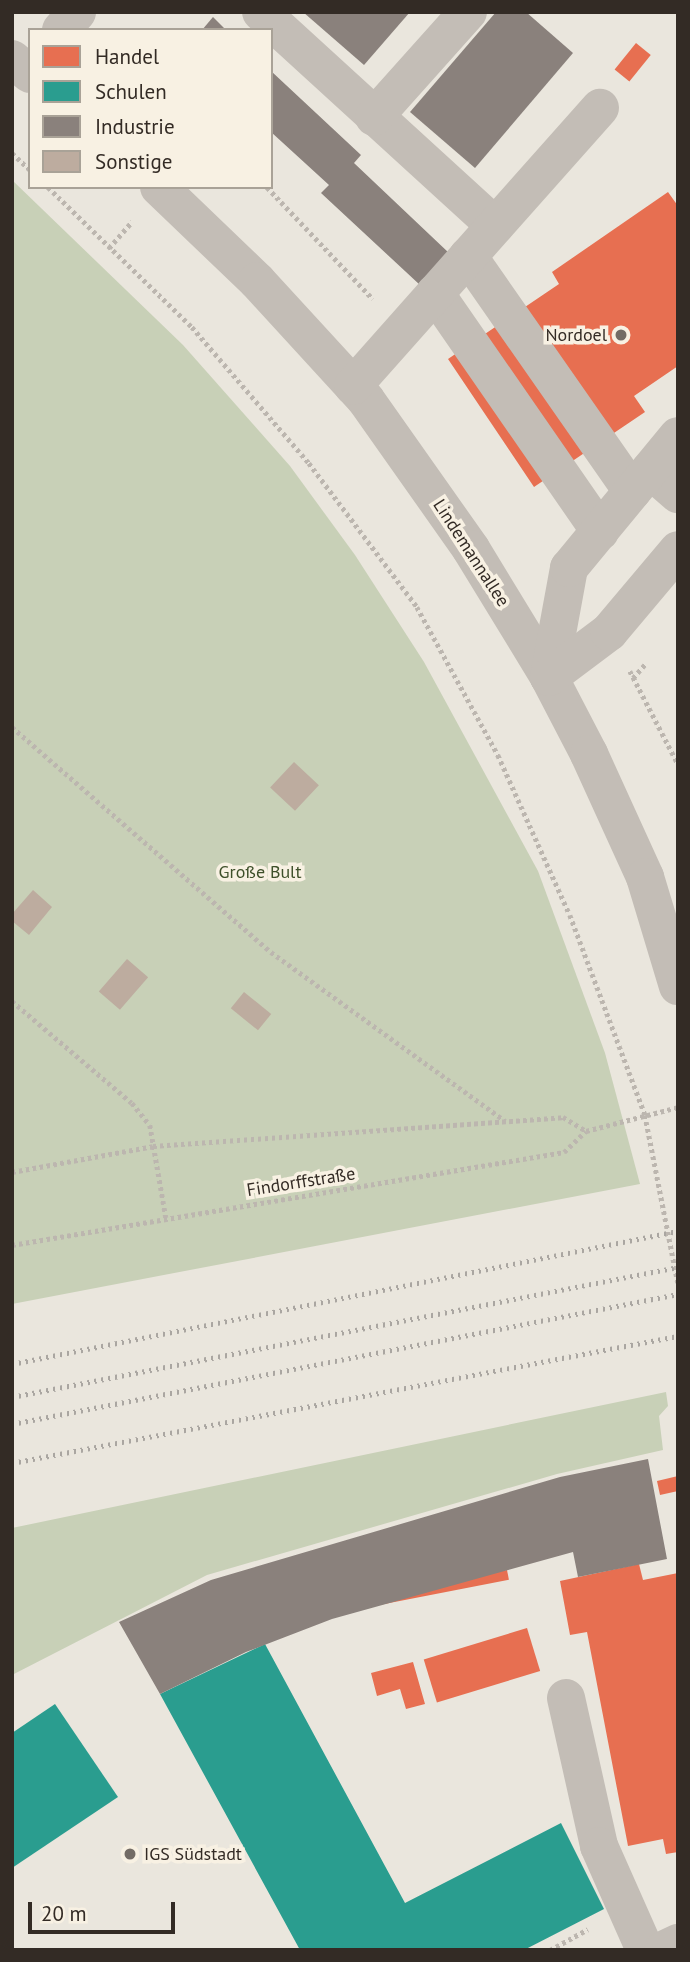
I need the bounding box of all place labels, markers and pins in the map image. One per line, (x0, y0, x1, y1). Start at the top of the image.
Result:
place label: Nordoel (545, 324, 607, 346)
marker: Nordoel (613, 327, 629, 343)
place label: IGS Südstadt (144, 1843, 242, 1865)
marker: IGS Südstadt (122, 1846, 138, 1862)

